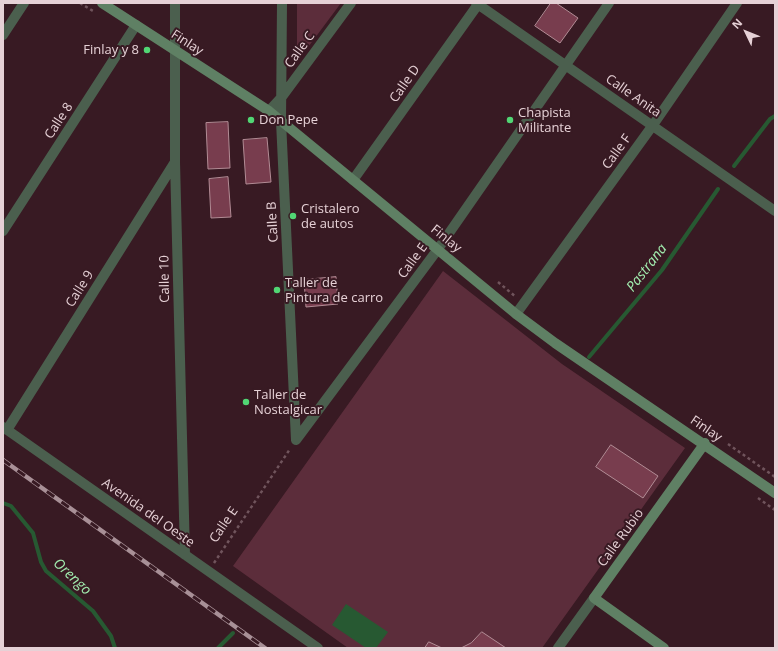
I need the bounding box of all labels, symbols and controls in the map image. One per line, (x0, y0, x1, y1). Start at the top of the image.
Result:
north arrow (726, 12, 766, 52)
text: N (728, 15, 745, 32)
street label: Finlay (168, 27, 206, 59)
street label: Calle C (282, 29, 318, 71)
place label: Finlay y 8 (83, 42, 139, 58)
marker: Finlay y 8 (142, 45, 152, 55)
street label: Calle D (387, 62, 423, 106)
street label: Calle Anita (602, 71, 664, 121)
street label: Calle 8 (42, 100, 76, 142)
place label: Chapista Militante (518, 105, 571, 136)
place label: Don Pepe (259, 112, 318, 128)
marker: Don Pepe (246, 115, 256, 125)
marker: Chapista Militante (505, 115, 515, 125)
street label: Calle F (599, 131, 635, 173)
street label: Calle B (264, 201, 282, 243)
place label: Cristalero de autos (301, 201, 360, 232)
marker: Cristalero de autos (288, 211, 298, 221)
street label: Finlay (427, 222, 465, 256)
street label: Calle E (395, 240, 431, 282)
water label: Pastrana (623, 241, 671, 295)
street label: Calle 10 (157, 255, 173, 303)
street label: Calle 9 (63, 268, 97, 310)
place label: Taller de Pintura de carro (285, 275, 383, 306)
marker: Taller de Pintura de carro (272, 285, 282, 295)
place label: Taller de Nostalgicar (254, 387, 322, 418)
marker: Taller de Nostalgicar (241, 397, 251, 407)
street label: Finlay (687, 413, 725, 445)
street label: Avenida del Oeste (99, 475, 197, 551)
street label: Calle E (206, 504, 242, 546)
street label: Calle Rubio (595, 506, 647, 570)
water label: Orengo (50, 555, 94, 599)

